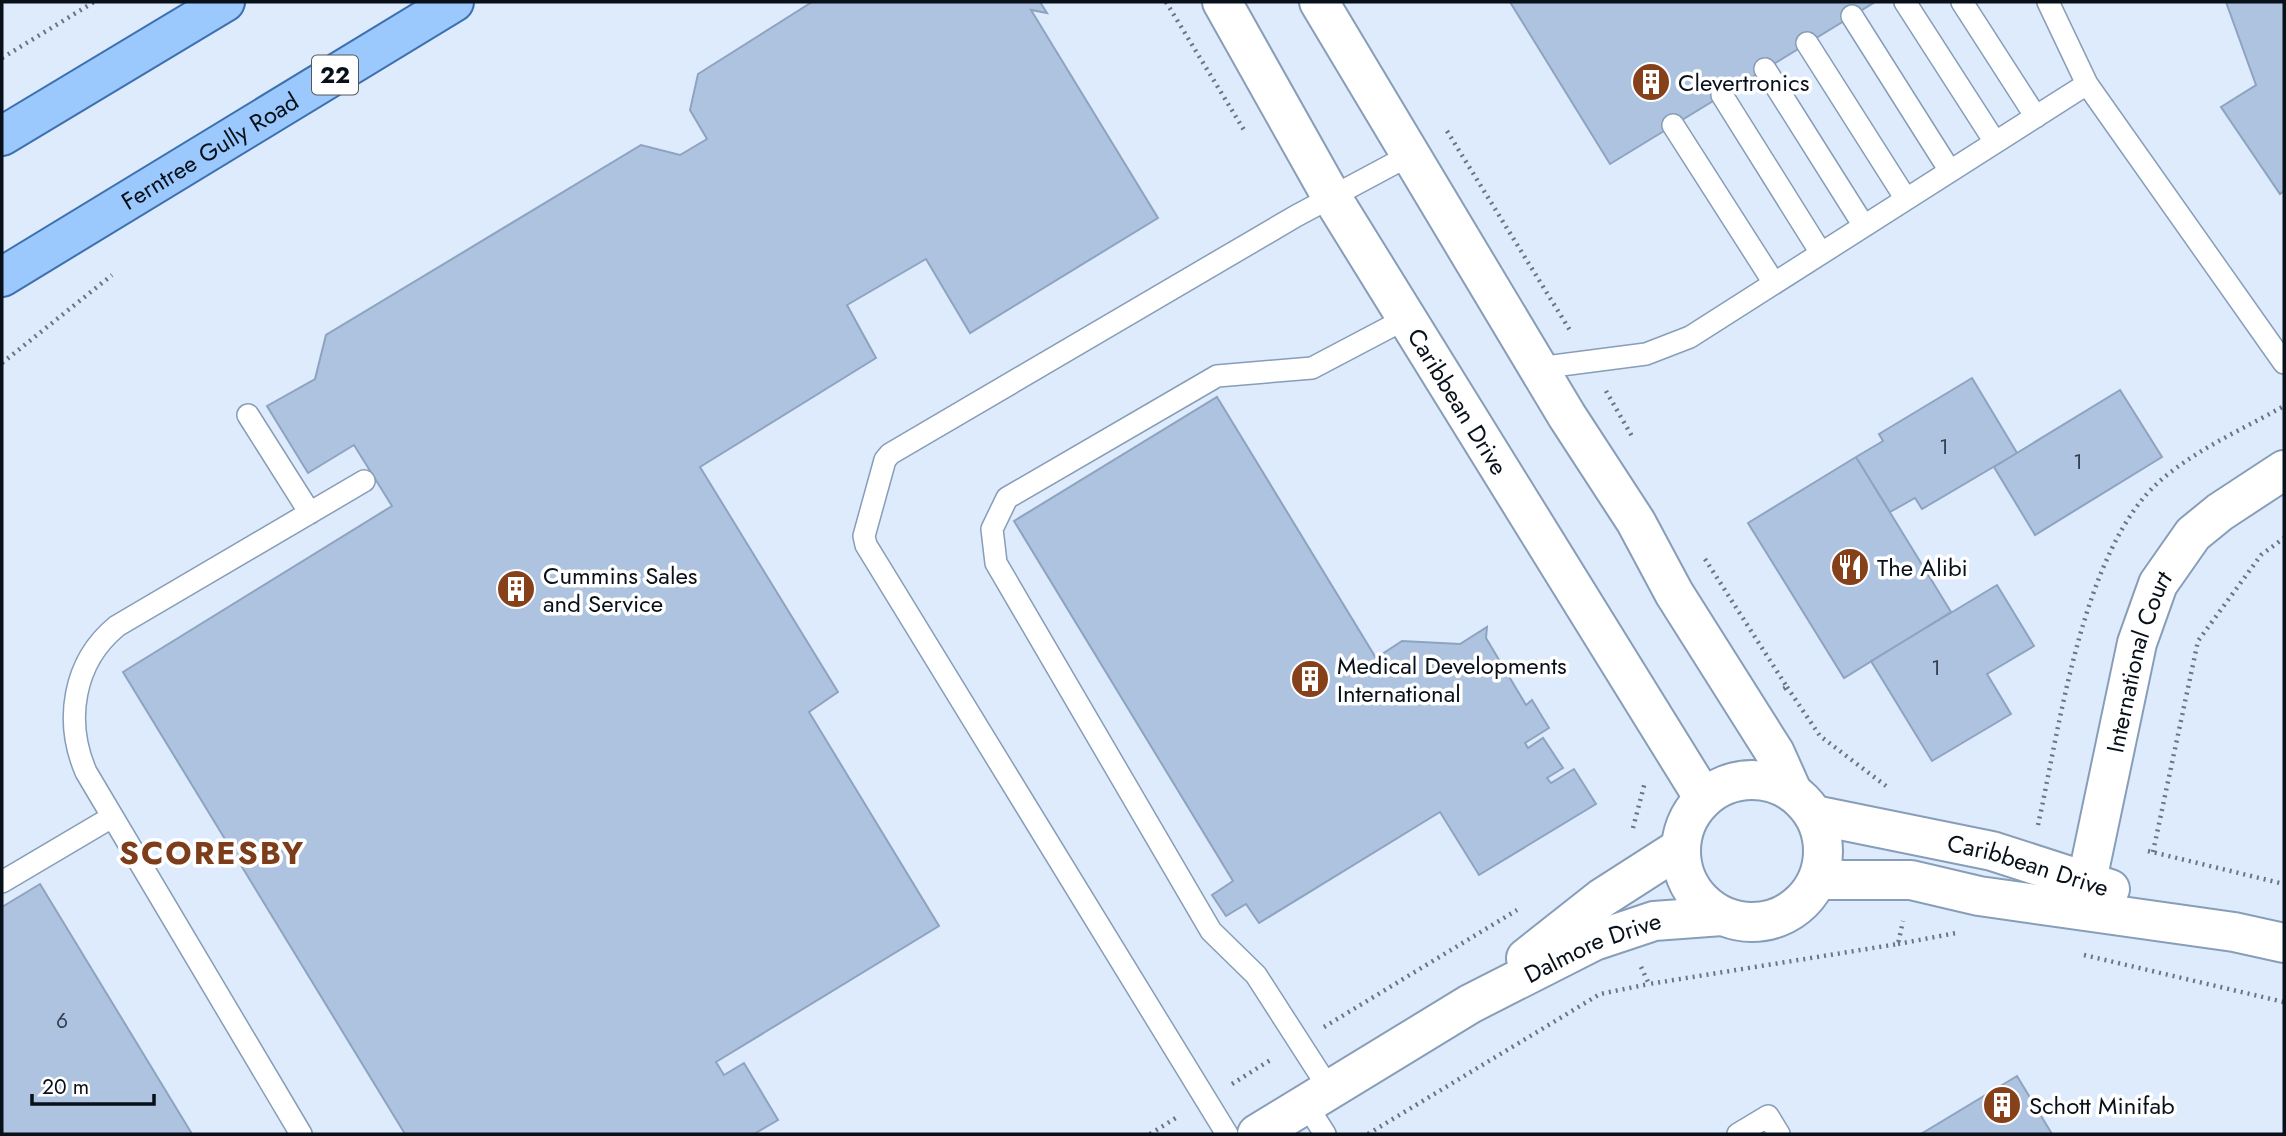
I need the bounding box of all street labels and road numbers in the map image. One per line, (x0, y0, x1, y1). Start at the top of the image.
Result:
road number: 22 (312, 55, 358, 94)
street label: Ferntree Gully Road (114, 83, 305, 218)
street label: Caribbean Drive (1399, 321, 1517, 482)
street label: International Court (2097, 563, 2180, 756)
street label: Caribbean Drive (1944, 825, 2113, 905)
street label: Dalmore Drive (1518, 902, 1665, 991)

